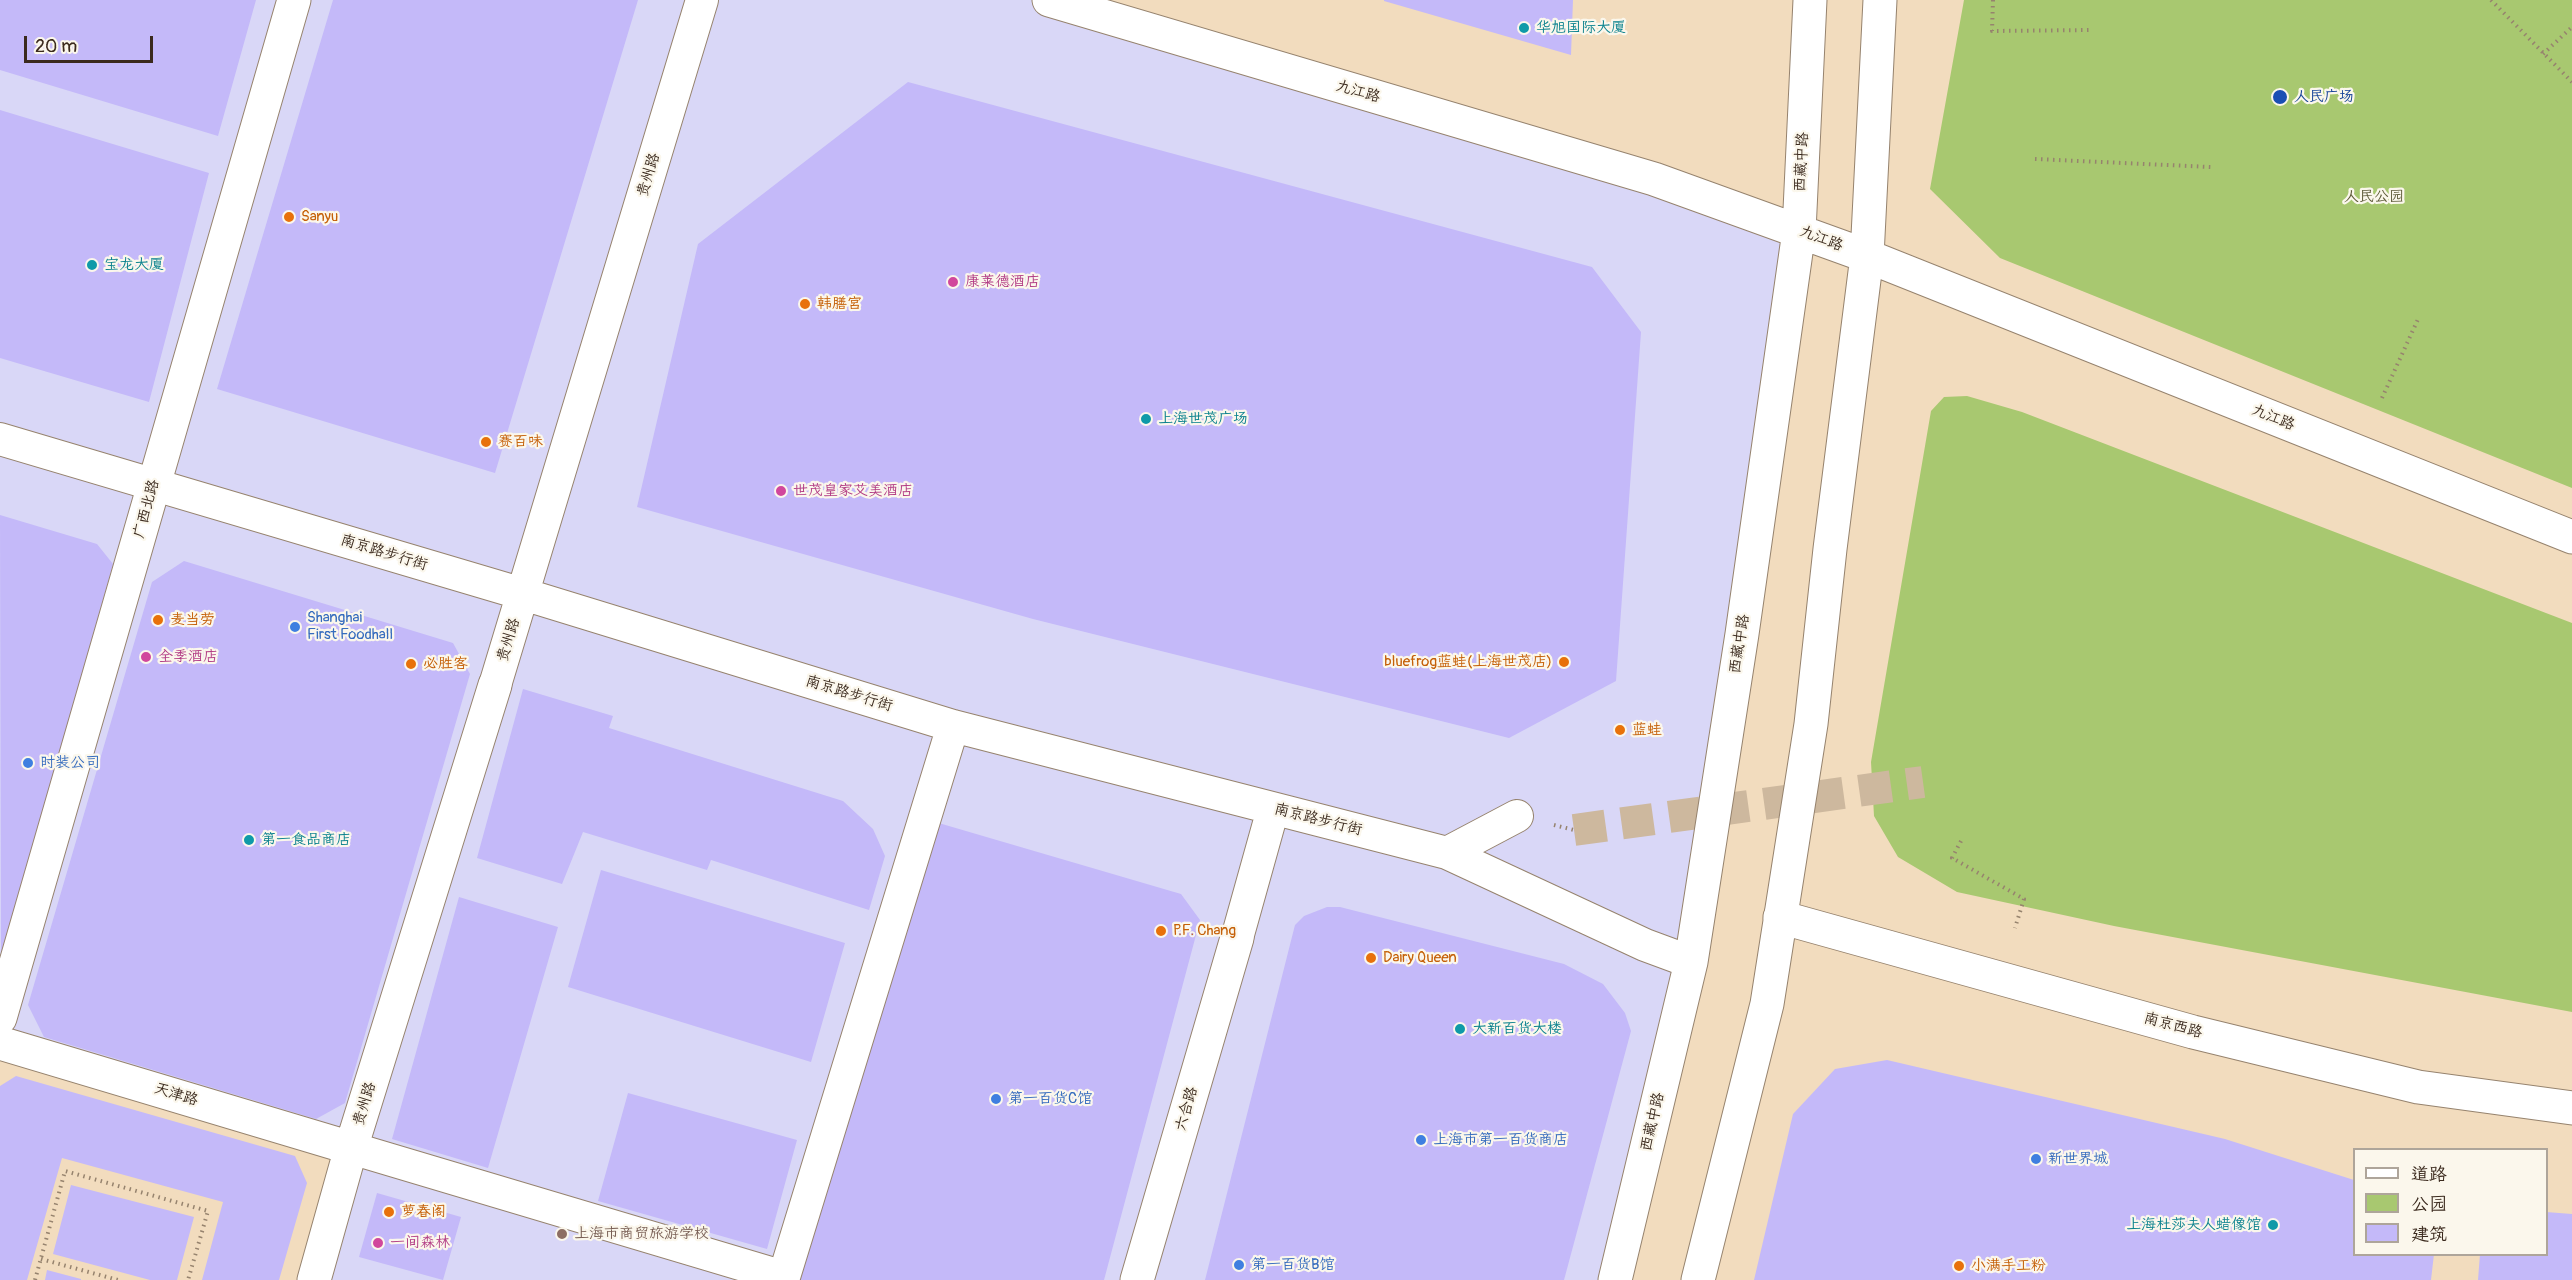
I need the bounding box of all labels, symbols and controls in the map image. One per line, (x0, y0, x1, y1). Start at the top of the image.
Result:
place label: 华旭国际大厦 (1536, 19, 1626, 37)
marker: 华旭国际大厦 (1517, 21, 1531, 35)
scale bar (27, 24, 156, 62)
text: 20 m (35, 35, 77, 58)
street label: 九江路 (1334, 77, 1382, 107)
marker: 人民广场 (2271, 88, 2289, 106)
place label: 人民广场 (2294, 88, 2354, 106)
street label: 西藏中路 (1791, 132, 1813, 192)
street label: 贵州路 (634, 151, 664, 199)
park label: 人民公园 (2344, 188, 2404, 206)
place label: Sanyu (301, 208, 338, 226)
marker: Sanyu (282, 210, 296, 224)
street label: 九江路 (1797, 223, 1845, 255)
place label: 宝龙大厦 (104, 256, 164, 274)
marker: 宝龙大厦 (85, 258, 99, 272)
place label: 康莱德酒店 (965, 273, 1040, 291)
marker: 康莱德酒店 (946, 275, 960, 289)
place label: 韩膳宫 (817, 295, 862, 313)
marker: 韩膳宫 (798, 297, 812, 311)
street label: 九江路 (2249, 401, 2297, 435)
place label: 上海世茂广场 (1158, 410, 1248, 428)
marker: 上海世茂广场 (1139, 412, 1153, 426)
place label: 赛百味 (498, 433, 543, 451)
marker: 赛百味 (479, 435, 493, 449)
street label: 广西北路 (131, 478, 163, 540)
place label: 世茂皇家艾美酒店 (793, 482, 913, 500)
marker: 世茂皇家艾美酒店 (774, 484, 788, 498)
street label: 南京路步行街 (338, 531, 430, 575)
place label: Shanghai First Foodhall (307, 609, 393, 644)
place label: 麦当劳 (170, 611, 215, 629)
marker: 麦当劳 (151, 613, 165, 627)
street label: 西藏中路 (1726, 613, 1754, 675)
street label: 贵州路 (494, 616, 524, 664)
marker: Shanghai First Foodhall (288, 620, 302, 634)
place label: 全季酒店 (158, 648, 218, 666)
marker: 全季酒店 (139, 650, 153, 664)
place label: bluefrog蓝蛙(上海世茂店) (1384, 653, 1552, 671)
place label: 必胜客 (423, 655, 468, 673)
marker: bluefrog蓝蛙(上海世茂店) (1557, 655, 1571, 669)
marker: 必胜客 (404, 657, 418, 671)
street label: 南京路步行街 (803, 672, 895, 716)
place label: 蓝蛙 (1632, 721, 1662, 739)
marker: 蓝蛙 (1613, 723, 1627, 737)
place label: 时装公司 (40, 754, 100, 772)
marker: 时装公司 (21, 756, 35, 770)
street label: 南京路步行街 (1272, 800, 1364, 840)
place label: 第一食品商店 (261, 831, 351, 849)
marker: 第一食品商店 (242, 833, 256, 847)
place label: P.F. Chang (1173, 922, 1236, 940)
marker: P.F. Chang (1154, 924, 1168, 938)
place label: Dairy Queen (1383, 949, 1457, 967)
marker: Dairy Queen (1364, 951, 1378, 965)
street label: 南京西路 (2142, 1010, 2204, 1042)
place label: 大新百货大楼 (1472, 1020, 1562, 1038)
marker: 大新百货大楼 (1453, 1022, 1467, 1036)
street label: 天津路 (152, 1080, 200, 1110)
street label: 贵州路 (350, 1080, 380, 1128)
street label: 六合路 (1172, 1085, 1202, 1133)
place label: 第一百货C馆 (1008, 1090, 1092, 1108)
street label: 西藏中路 (1637, 1091, 1669, 1153)
marker: 第一百货C馆 (989, 1092, 1003, 1106)
place label: 上海市第一百货商店 (1433, 1131, 1568, 1149)
marker: 上海市第一百货商店 (1414, 1133, 1428, 1147)
legend (2353, 1148, 2548, 1256)
place label: 新世界城 (2048, 1150, 2108, 1168)
marker: 新世界城 (2029, 1152, 2043, 1166)
text: 道路 (2411, 1163, 2447, 1186)
text: 公园 (2411, 1193, 2447, 1216)
place label: 萝春阁 (401, 1203, 446, 1221)
marker: 萝春阁 (382, 1205, 396, 1219)
place label: 上海杜莎夫人蜡像馆 (2126, 1216, 2261, 1234)
marker: 上海杜莎夫人蜡像馆 (2266, 1218, 2280, 1232)
text: 建筑 (2411, 1223, 2447, 1246)
place label: 上海市商贸旅游学校 (574, 1225, 709, 1243)
marker: 上海市商贸旅游学校 (555, 1227, 569, 1241)
place label: 一间森林 (390, 1234, 450, 1252)
marker: 一间森林 (371, 1236, 385, 1250)
place label: 第一百货B馆 (1251, 1256, 1334, 1274)
place label: 小满手工粉 (1971, 1257, 2046, 1275)
marker: 第一百货B馆 (1232, 1258, 1246, 1272)
marker: 小满手工粉 (1952, 1259, 1966, 1273)

